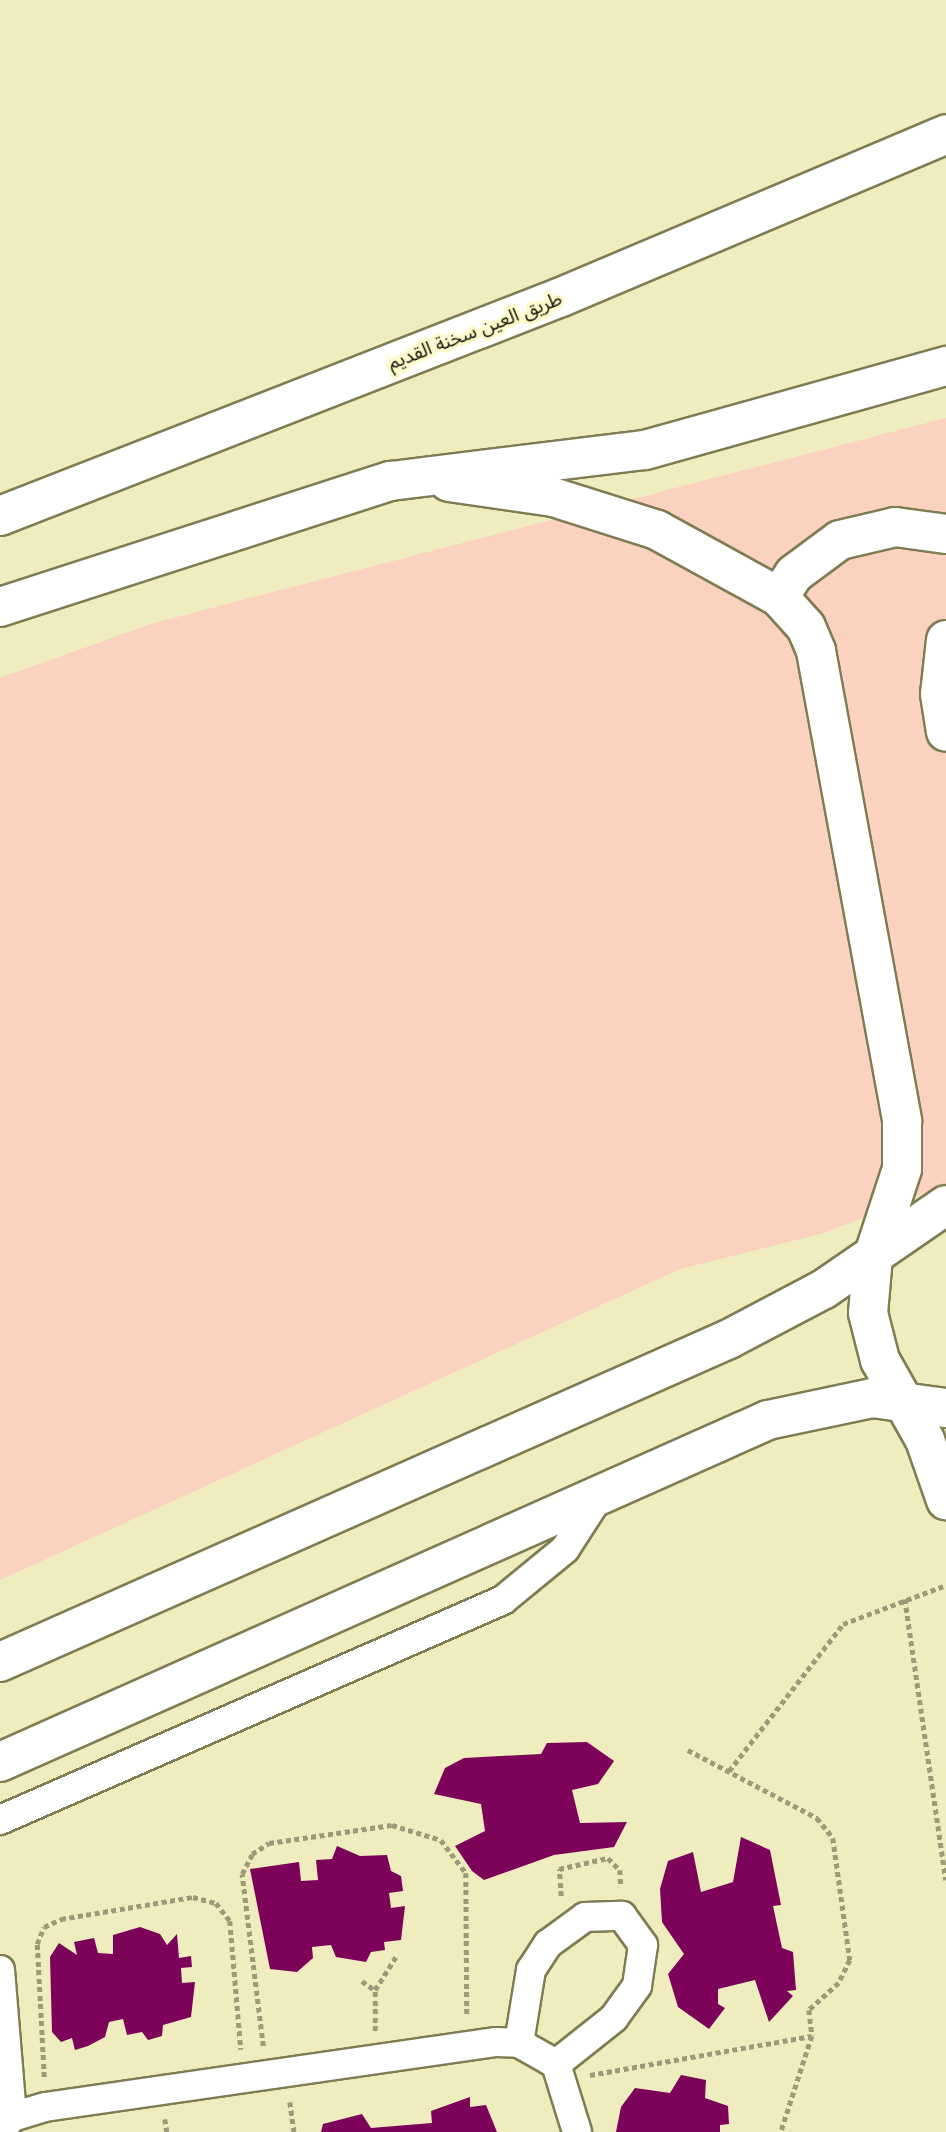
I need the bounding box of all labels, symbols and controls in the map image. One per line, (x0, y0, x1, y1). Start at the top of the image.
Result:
street label: طريق العين سخنة القديم (385, 287, 565, 375)

